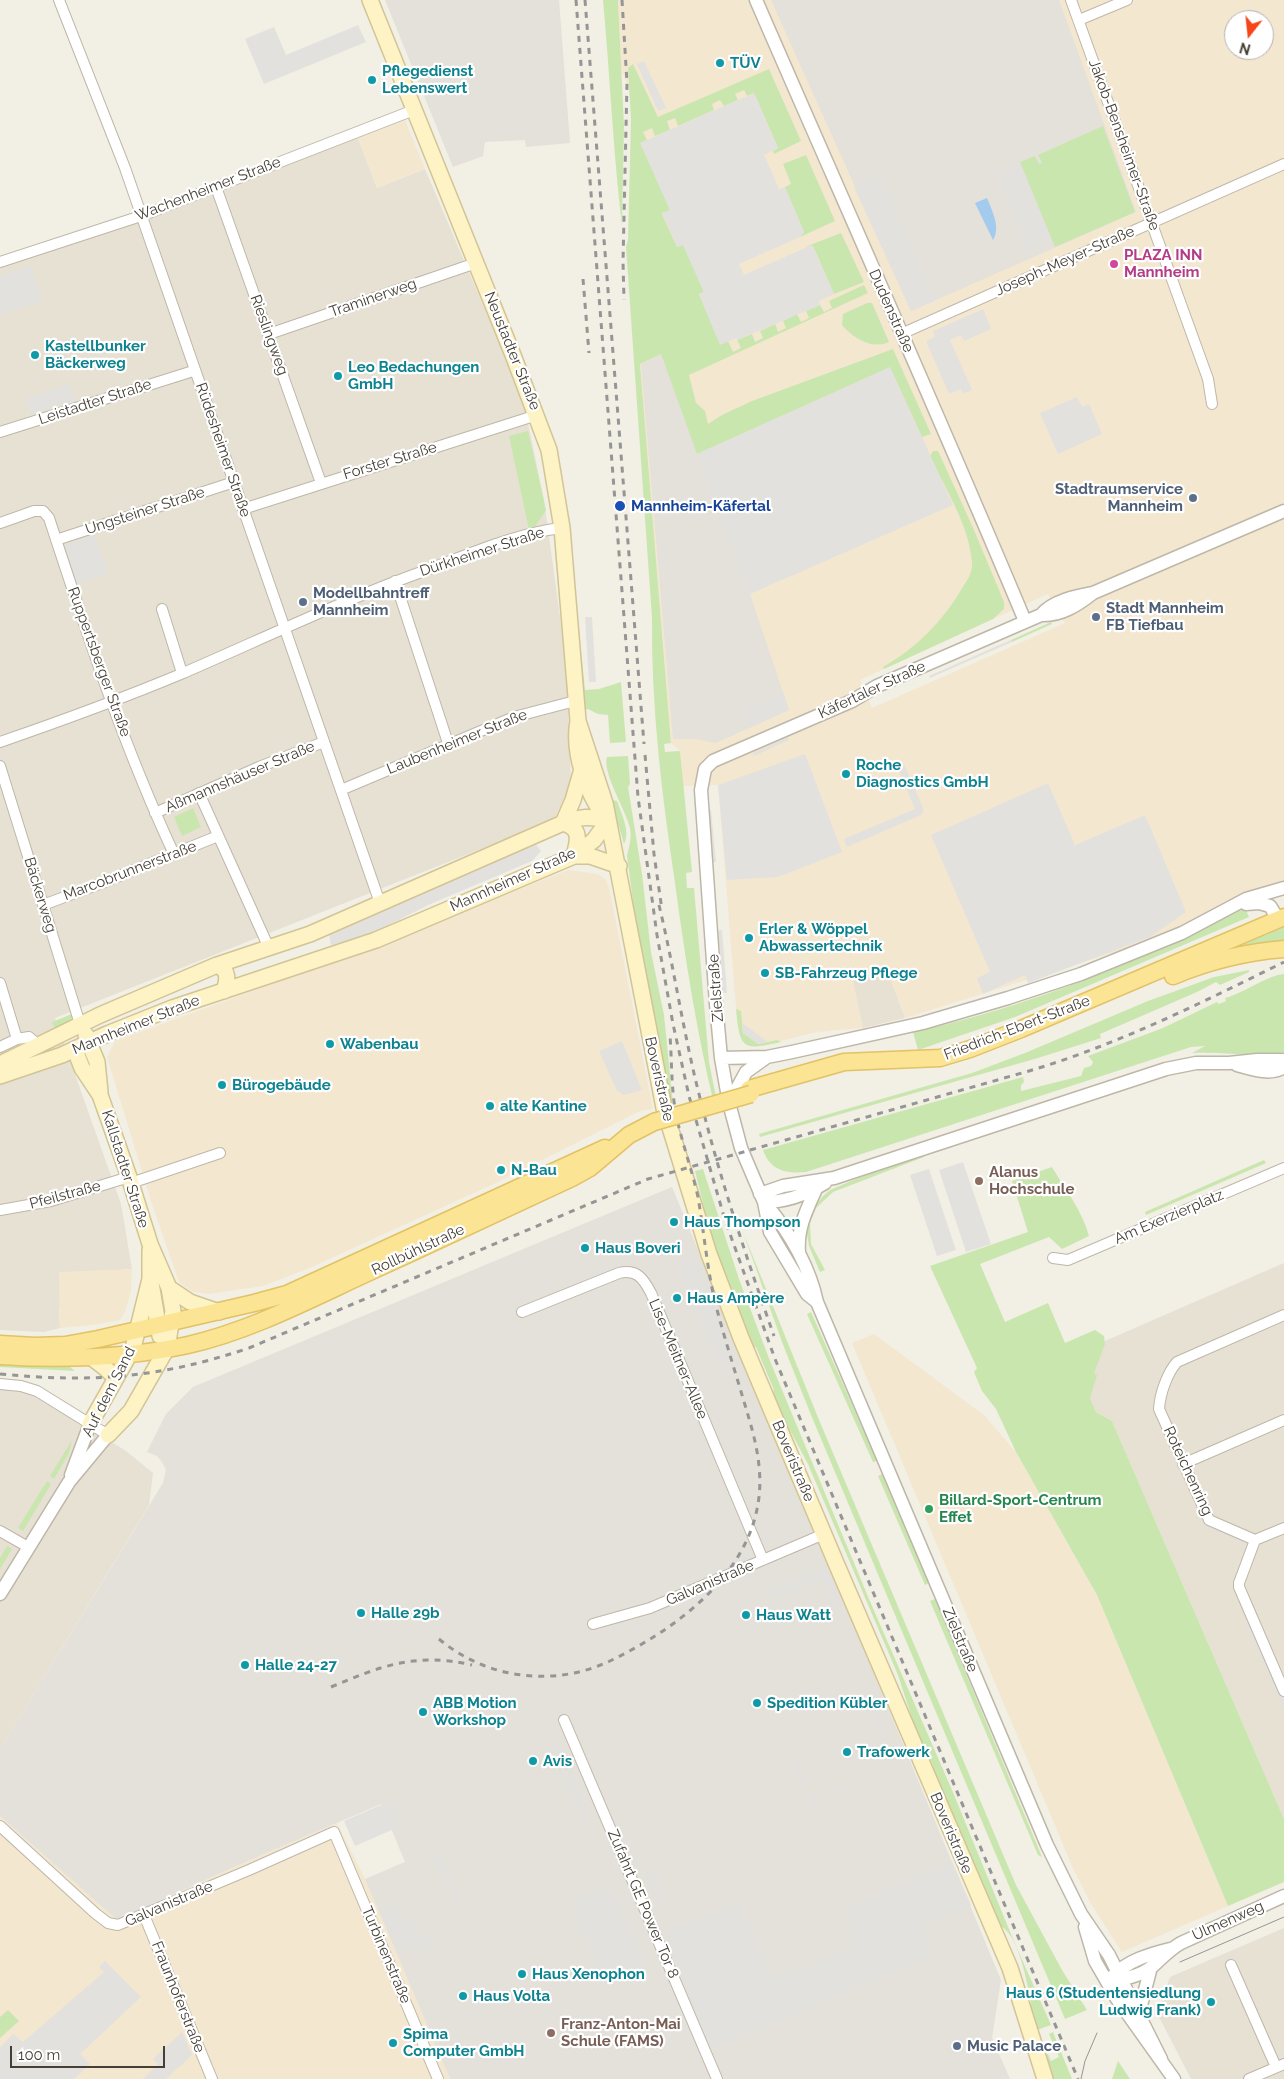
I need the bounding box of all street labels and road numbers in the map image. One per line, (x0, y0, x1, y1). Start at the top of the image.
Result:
street label: Jakob-Bensheimer-Straße (1085, 57, 1163, 233)
street label: Wachenheimer Straße (133, 153, 283, 225)
street label: Joseph-Meyer-Straße (993, 222, 1137, 300)
street label: Dudenstraße (865, 267, 917, 355)
street label: Traminerweg (327, 275, 419, 321)
street label: Neustadter Straße (480, 289, 544, 413)
street label: Rieslingweg (246, 292, 292, 378)
street label: Leistadter Straße (36, 375, 154, 429)
street label: Rüdesheimer Straße (192, 380, 254, 520)
street label: Forster Straße (341, 438, 439, 484)
street label: Ungsteiner Straße (83, 483, 207, 539)
street label: Dürkheimer Straße (417, 523, 547, 581)
street label: Ruppertsberger Straße (63, 585, 135, 739)
street label: Käfertaler Straße (816, 657, 928, 723)
street label: Laubenheimer Straße (384, 706, 530, 778)
street label: Aßmannshäuser Straße (163, 737, 317, 817)
street label: Marcobrunnerstraße (61, 837, 199, 905)
street label: Mannheimer Straße (447, 844, 579, 916)
street label: Bäckerweg (20, 855, 60, 935)
street label: Zielstraße (705, 953, 727, 1023)
street label: Mannheimer Straße (70, 991, 202, 1059)
street label: Friedrich-Ebert-Straße (941, 992, 1093, 1064)
street label: Boveristraße (641, 1035, 677, 1123)
street label: Kallstadter Straße (97, 1108, 153, 1230)
street label: Pfeilstraße (27, 1177, 103, 1213)
street label: Am Exerzierplatz (1112, 1186, 1226, 1248)
street label: Rollbühlstraße (369, 1221, 467, 1279)
street label: Lise-Meitner-Allee (645, 1296, 711, 1422)
street label: Auf dem Sand (79, 1344, 139, 1440)
street label: Boveristraße (768, 1418, 818, 1504)
street label: Roteichenring (1159, 1424, 1217, 1518)
street label: Galvanistraße (663, 1556, 757, 1610)
street label: Zielstraße (938, 1605, 982, 1675)
street label: Boveristraße (926, 1790, 976, 1876)
street label: Zufahrt GE Power Tor 8 (603, 1827, 683, 1981)
street label: Galvanistraße (122, 1877, 216, 1931)
street label: Ulmenweg (1189, 1897, 1267, 1945)
street label: Turbinenstraße (357, 1904, 415, 2006)
street label: Fraunhoferstraße (147, 1939, 209, 2055)

